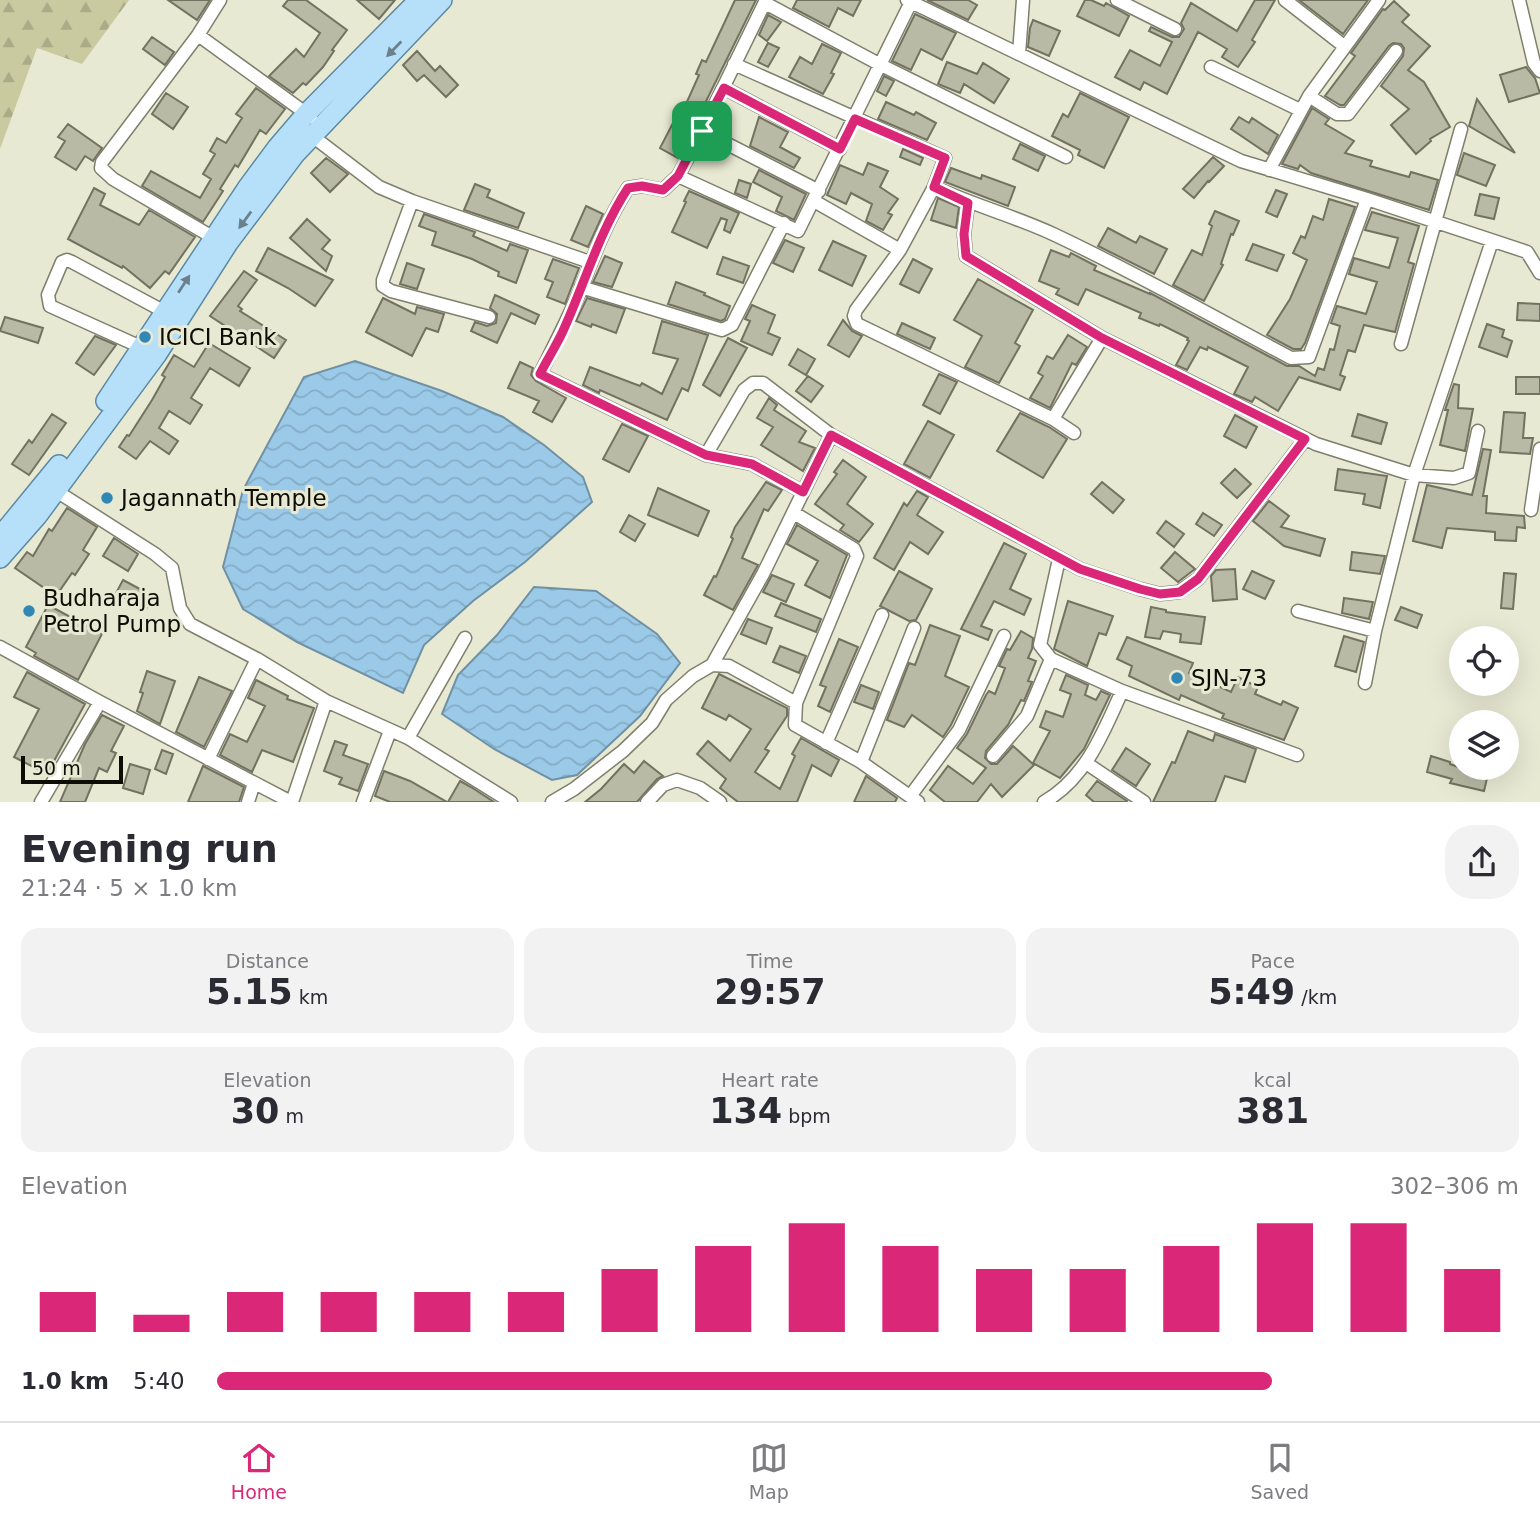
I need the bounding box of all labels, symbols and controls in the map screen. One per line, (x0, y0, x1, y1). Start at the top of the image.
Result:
one-way arrow (387, 40, 403, 57)
pin (672, 101, 732, 161)
icon: arrive (683, 112, 721, 150)
one-way arrow (239, 211, 253, 229)
one-way arrow (177, 275, 191, 293)
place label: ICICI Bank (159, 324, 277, 350)
marker: ICICI Bank (137, 329, 153, 345)
place label: Jagannath Temple (119, 485, 327, 511)
marker: Jagannath Temple (99, 490, 115, 506)
place label: Budharaja Petrol Pump (43, 585, 181, 637)
marker: Budharaja Petrol Pump (21, 603, 37, 619)
map controls (1449, 626, 1519, 780)
button: locate (1449, 626, 1519, 696)
place label: SJN-73 (1191, 665, 1267, 691)
marker: SJN-73 (1169, 670, 1185, 686)
button: layers (1449, 710, 1519, 780)
scale bar (21, 752, 122, 784)
text: 50 m (32, 757, 81, 779)
button: share (1445, 825, 1519, 899)
text: Evening run (21, 827, 278, 871)
text: 21:24 · 5 × 1.0 km (21, 875, 237, 901)
text: Distance (226, 950, 309, 972)
text: Time (747, 950, 793, 972)
text: Pace (1250, 950, 1295, 972)
text: 5.15 (206, 972, 293, 1012)
text: 29:57 (714, 972, 826, 1012)
text: 5:49 (1208, 972, 1295, 1012)
text: km (293, 986, 328, 1008)
text: /km (1295, 986, 1337, 1008)
text: Elevation (223, 1069, 311, 1091)
text: Heart rate (721, 1069, 819, 1091)
text: kcal (1253, 1069, 1292, 1091)
text: 30 (231, 1091, 279, 1131)
text: 134 (709, 1091, 782, 1131)
text: 381 (1236, 1091, 1309, 1131)
text: m (279, 1105, 304, 1127)
text: bpm (782, 1105, 831, 1127)
text: Elevation (21, 1173, 128, 1199)
text: 302–306 m (1390, 1173, 1519, 1199)
text: 1.0 km (21, 1368, 109, 1394)
text: 5:40 (133, 1368, 185, 1394)
tab: Home (231, 1439, 287, 1503)
tab: Map (749, 1439, 789, 1503)
tab: Saved (1250, 1439, 1309, 1503)

